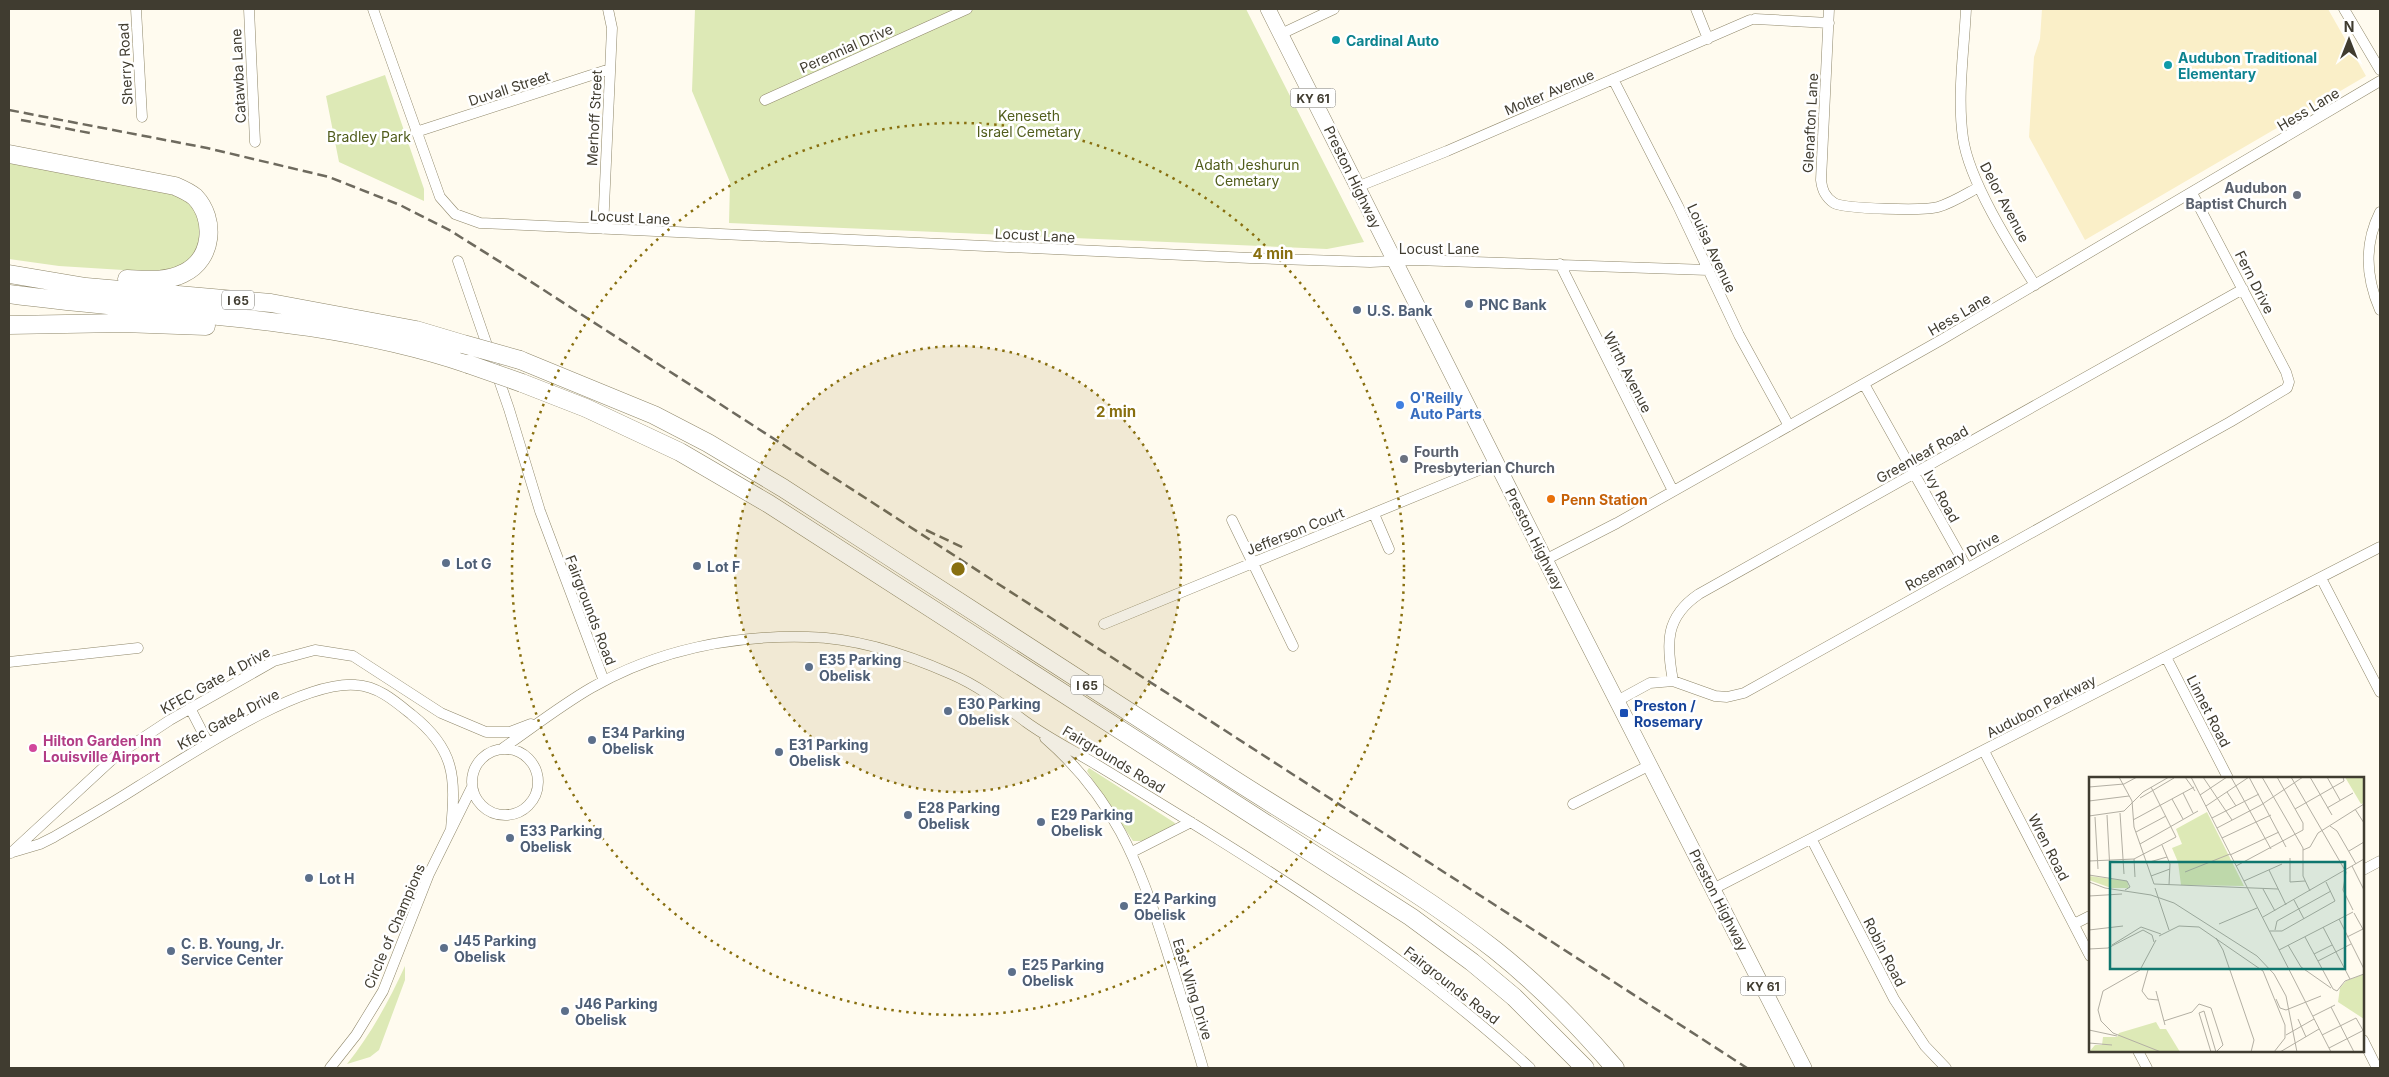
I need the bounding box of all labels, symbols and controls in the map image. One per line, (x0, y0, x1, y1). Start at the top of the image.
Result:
north arrow (2324, 15, 2374, 65)
text: N (2344, 18, 2354, 35)
street label: Perennial Drive (797, 20, 895, 76)
street label: Sherry Road (114, 23, 136, 105)
street label: Catawba Lane (227, 28, 249, 124)
place label: Cardinal Auto (1346, 32, 1440, 49)
marker: Cardinal Auto (1330, 34, 1342, 46)
place label: Audubon Traditional Elementary (2178, 49, 2317, 82)
marker: Audubon Traditional Elementary (2162, 59, 2174, 71)
street label: Molter Avenue (1502, 65, 1596, 119)
street label: Duvall Street (466, 67, 552, 109)
street label: Merhoff Street (583, 69, 605, 166)
street label: Glenafton Lane (1799, 73, 1821, 173)
street label: Hess Lane (2274, 84, 2342, 134)
road number: KY 61 (1290, 89, 1336, 108)
park label: Keneseth Israel Cemetary (977, 107, 1081, 140)
street label: Preston Highway (1321, 123, 1385, 231)
park label: Bradley Park (327, 128, 411, 145)
park label: Adath Jeshurun Cemetary (1195, 156, 1299, 189)
street label: Delor Avenue (1977, 159, 2033, 245)
place label: Audubon Baptist Church (2185, 179, 2287, 212)
marker: Audubon Baptist Church (2291, 189, 2303, 201)
street label: Louisa Avenue (1684, 201, 1740, 295)
street label: Locust Lane (589, 206, 671, 228)
street label: Locust Lane (994, 224, 1076, 246)
street label: Locust Lane (1399, 240, 1479, 257)
text: 4 min (1253, 244, 1293, 263)
street label: Fern Drive (2232, 248, 2278, 316)
street label: Hess Lane (1925, 289, 1993, 339)
road number: I 65 (222, 290, 254, 310)
place label: PNC Bank (1479, 296, 1548, 313)
marker: PNC Bank (1463, 298, 1475, 310)
place label: U.S. Bank (1367, 302, 1433, 319)
marker: U.S. Bank (1351, 304, 1363, 316)
street label: Wirth Avenue (1600, 329, 1656, 415)
place label: O'Reilly Auto Parts (1410, 389, 1482, 422)
marker: O'Reilly Auto Parts (1394, 399, 1406, 411)
text: 2 min (1096, 402, 1136, 421)
street label: Greenleaf Road (1873, 422, 1971, 486)
place label: Fourth Presbyterian Church (1414, 443, 1555, 476)
marker: Fourth Presbyterian Church (1398, 453, 1410, 465)
street label: Ivy Road (1921, 467, 1963, 525)
street label: Preston Highway (1502, 485, 1568, 593)
place label: Penn Station (1561, 491, 1648, 508)
marker: Penn Station (1545, 493, 1557, 505)
street label: Jefferson Court (1244, 503, 1347, 558)
street label: Rosemary Drive (1902, 528, 2002, 594)
street label: Fairgrounds Road (562, 553, 620, 667)
place label: Lot G (456, 555, 491, 572)
marker: Lot G (440, 557, 452, 569)
place label: Lot F (707, 558, 740, 575)
marker: Lot F (691, 560, 703, 572)
centre of rings (949, 560, 967, 578)
street label: KFEC Gate 4 Drive (157, 643, 273, 717)
place label: E35 Parking Obelisk (819, 651, 901, 684)
marker: E35 Parking Obelisk (803, 661, 815, 673)
street label: Audubon Parkway (1983, 671, 2099, 741)
street label: Linnet Road (2184, 672, 2234, 750)
road number: I 65 (1071, 676, 1103, 694)
street label: Kfec Gate4 Drive (174, 685, 282, 753)
place label: E30 Parking Obelisk (958, 695, 1041, 728)
place label: Preston / Rosemary (1634, 697, 1704, 730)
marker: E30 Parking Obelisk (942, 705, 954, 717)
marker: Preston / Rosemary (1618, 707, 1630, 719)
street label: Fairgrounds Road (1060, 722, 1168, 796)
place label: E34 Parking Obelisk (602, 724, 685, 757)
place label: Hilton Garden Inn Louisville Airport (43, 732, 161, 765)
marker: E34 Parking Obelisk (586, 734, 598, 746)
place label: E31 Parking Obelisk (789, 736, 868, 769)
marker: Hilton Garden Inn Louisville Airport (27, 742, 39, 754)
marker: E31 Parking Obelisk (773, 746, 785, 758)
inset map (2089, 777, 2364, 1052)
place label: E28 Parking Obelisk (918, 799, 1000, 832)
place label: E29 Parking Obelisk (1051, 806, 1133, 839)
marker: E28 Parking Obelisk (902, 809, 914, 821)
street label: Wren Road (2025, 811, 2073, 883)
marker: E29 Parking Obelisk (1035, 816, 1047, 828)
place label: E33 Parking Obelisk (520, 822, 602, 855)
marker: E33 Parking Obelisk (504, 832, 516, 844)
street label: Preston Highway (1686, 846, 1752, 954)
street label: Circle of Champions (360, 861, 428, 991)
place label: Lot H (319, 870, 354, 887)
marker: Lot H (303, 872, 315, 884)
place label: E24 Parking Obelisk (1134, 890, 1216, 923)
marker: E24 Parking Obelisk (1118, 900, 1130, 912)
street label: Robin Road (1860, 915, 1910, 989)
place label: J45 Parking Obelisk (454, 932, 536, 965)
place label: C. B. Young, Jr. Service Center (181, 935, 285, 968)
street label: East Wing Drive (1170, 936, 1216, 1042)
marker: J45 Parking Obelisk (438, 942, 450, 954)
street label: Fairgrounds Road (1401, 942, 1503, 1028)
marker: C. B. Young, Jr. Service Center (165, 945, 177, 957)
place label: E25 Parking Obelisk (1022, 956, 1104, 989)
marker: E25 Parking Obelisk (1006, 966, 1018, 978)
road number: KY 61 (1740, 976, 1786, 996)
place label: J46 Parking Obelisk (575, 995, 657, 1028)
marker: J46 Parking Obelisk (559, 1005, 571, 1017)

